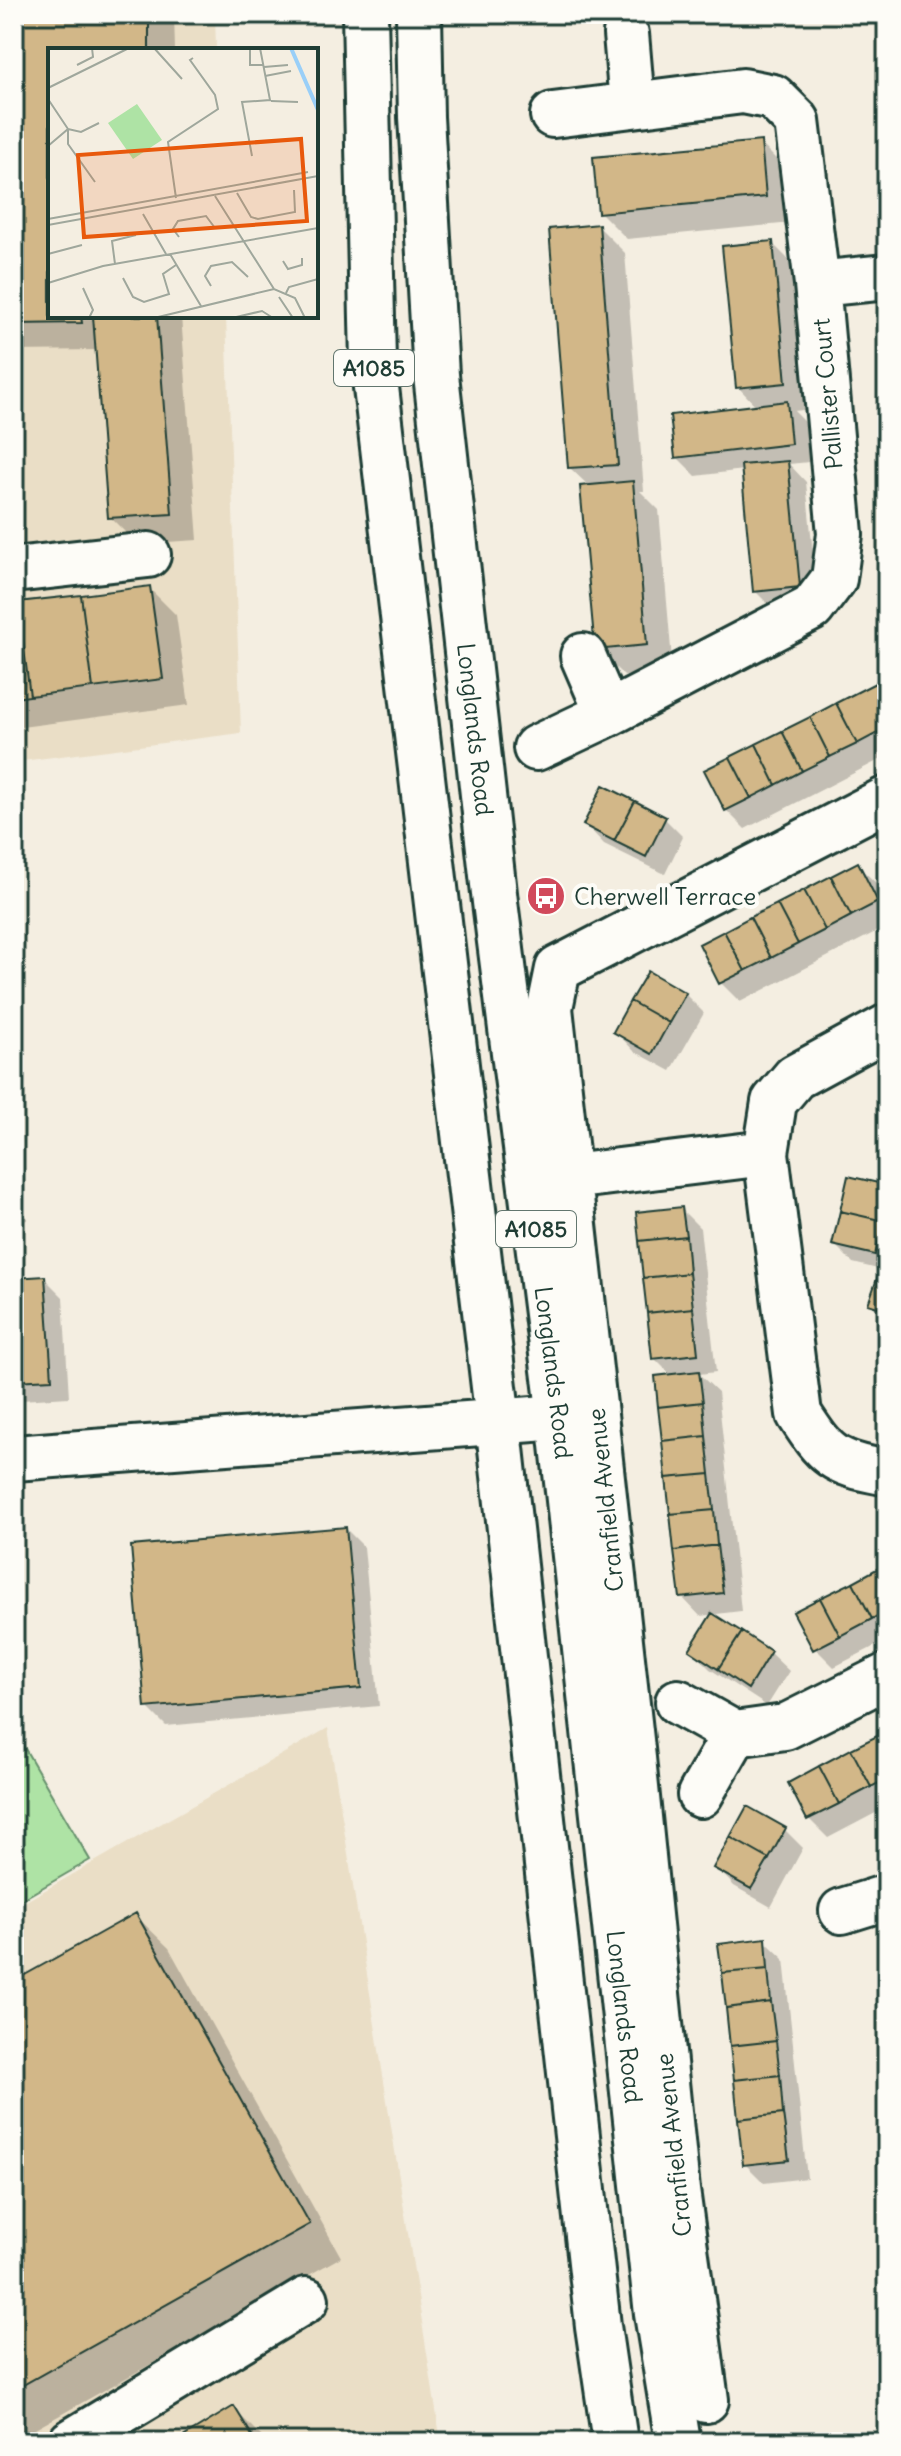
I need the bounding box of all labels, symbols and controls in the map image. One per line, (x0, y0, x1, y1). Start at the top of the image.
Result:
inset map (48, 48, 318, 318)
street label: Pallister Court (805, 317, 849, 471)
road number: A1085 (334, 350, 414, 386)
street label: Longlands Road (451, 641, 500, 817)
bus stop icon: Cherwell Terrace (525, 875, 567, 917)
place label: Cherwell Terrace (574, 881, 756, 911)
road number: A1085 (496, 1211, 576, 1247)
street label: Longlands Road (529, 1284, 579, 1460)
street label: Cranfield Avenue (580, 1407, 630, 1593)
street label: Longlands Road (601, 1929, 649, 2105)
street label: Cranfield Avenue (648, 2052, 698, 2238)

